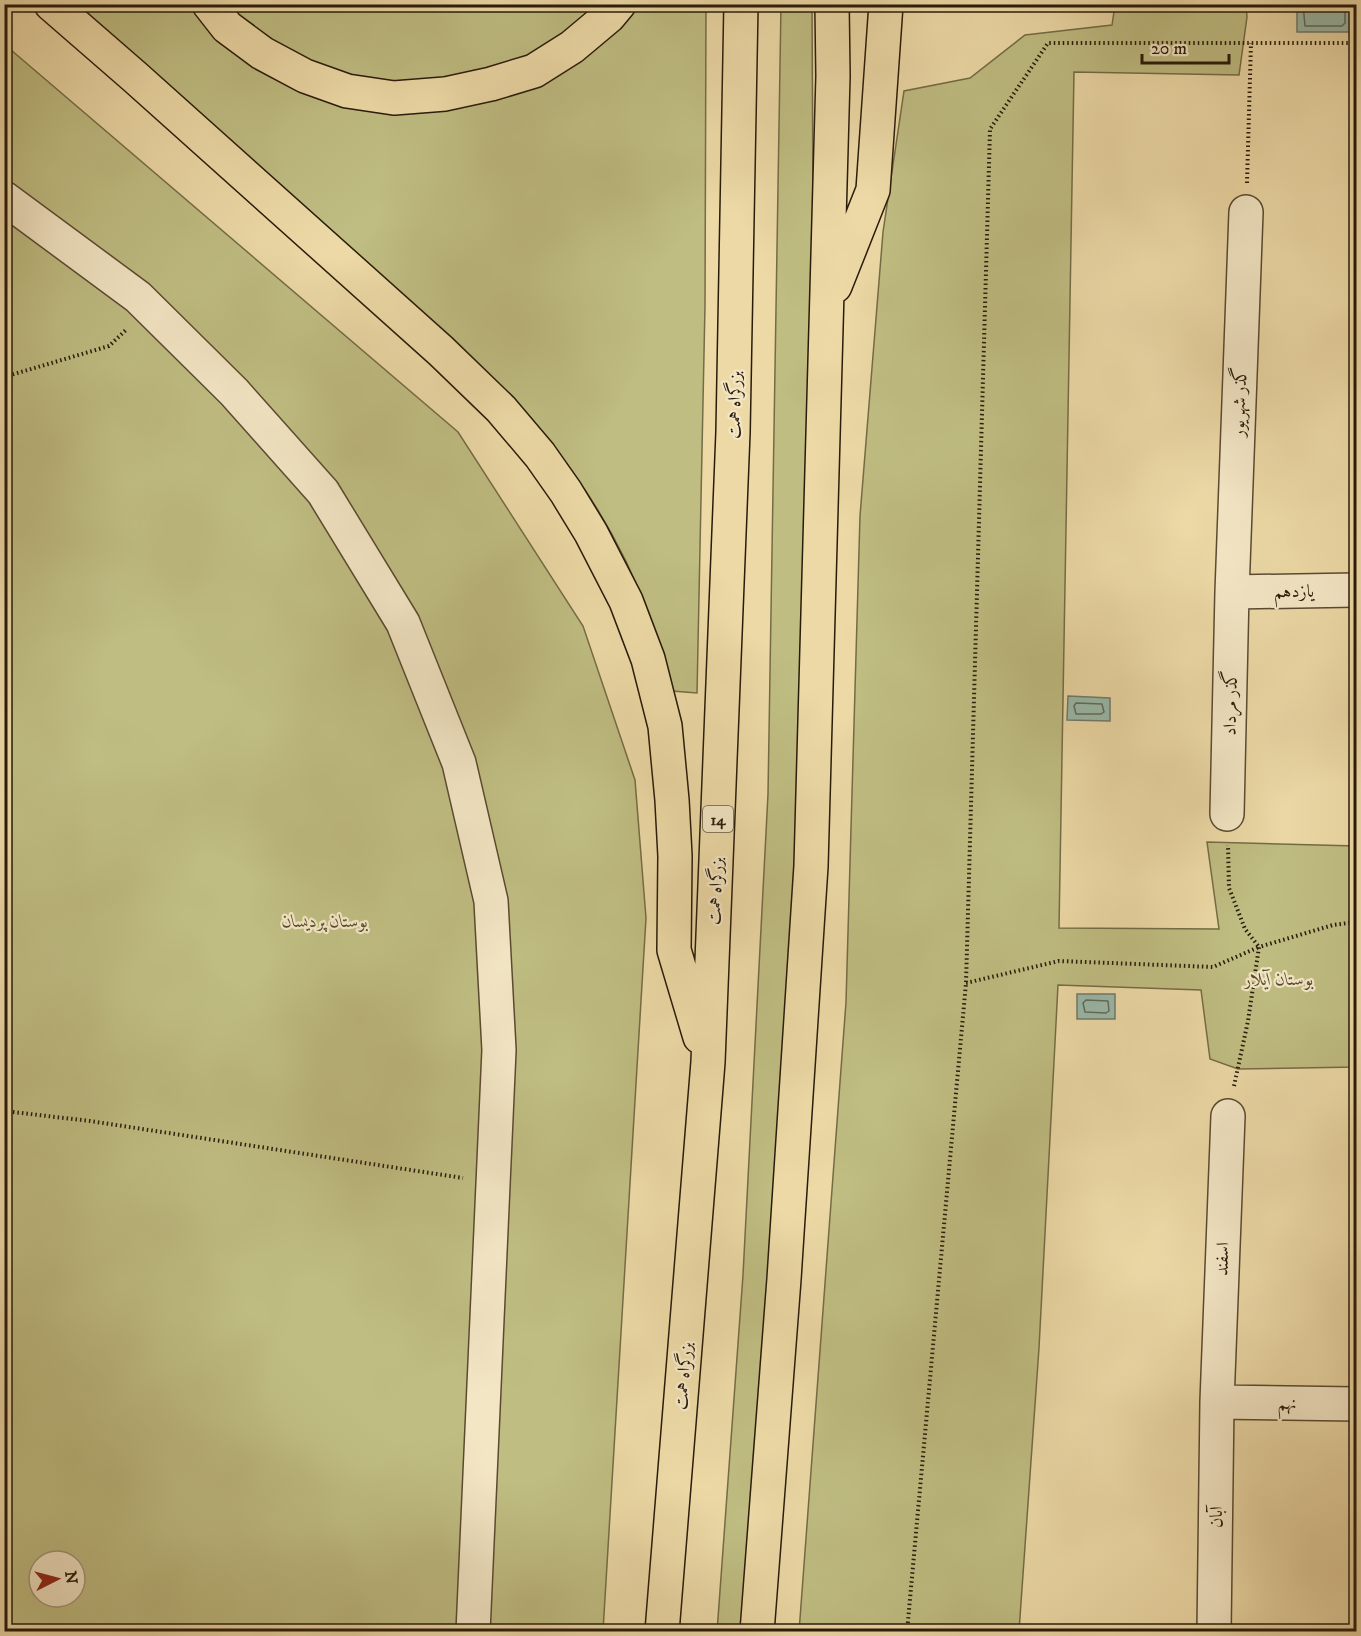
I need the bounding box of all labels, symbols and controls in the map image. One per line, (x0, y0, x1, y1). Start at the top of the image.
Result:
scale bar (1142, 27, 1229, 65)
text: 20 m (1151, 38, 1187, 60)
street label: گذر شهریور (1225, 367, 1252, 439)
street label: بزرگراه همت (721, 371, 747, 439)
street label: یازدهم (1274, 581, 1316, 608)
street label: گذر مرداد (1216, 670, 1244, 736)
road number: 14 (703, 806, 733, 832)
street label: بزرگراه همت (701, 856, 729, 926)
park label: بوستان پردیسان (282, 911, 369, 933)
park label: بوستان آیلار (1243, 969, 1314, 991)
street label: اسفند (1211, 1242, 1235, 1276)
street label: بزرگراه همت (668, 1341, 698, 1411)
street label: نهم (1277, 1393, 1297, 1420)
street label: آبان (1206, 1504, 1228, 1528)
north arrow (27, 1549, 87, 1609)
text: N (60, 1570, 82, 1585)

